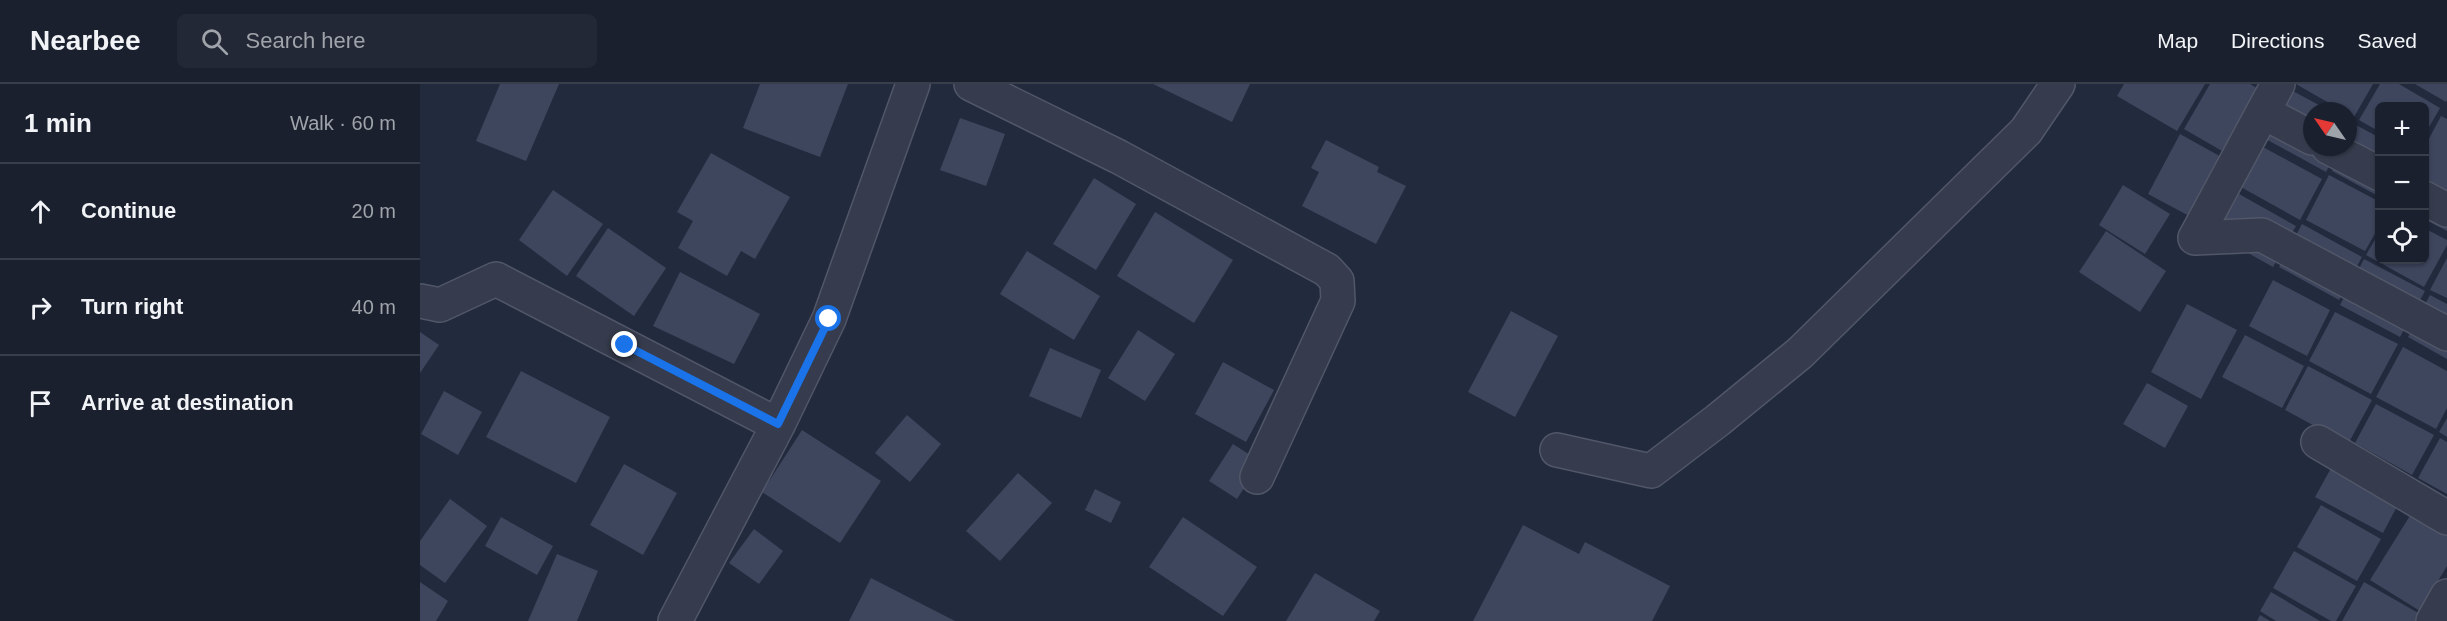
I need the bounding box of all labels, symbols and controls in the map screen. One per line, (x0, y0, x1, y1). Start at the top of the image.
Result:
search box (177, 14, 597, 68)
text: Nearbee (30, 25, 141, 56)
icon: search (198, 25, 231, 58)
text: Search here (246, 28, 365, 53)
text: Map (2157, 29, 2198, 52)
text: Directions (2231, 29, 2324, 52)
text: Saved (2357, 29, 2417, 52)
north arrow (2303, 102, 2357, 156)
map controls (2375, 102, 2429, 264)
button: + (2375, 102, 2429, 156)
text: 1 min (24, 108, 92, 138)
text: Walk · 60 m (290, 112, 396, 134)
button: − (2375, 156, 2429, 210)
icon: ahead (24, 195, 57, 228)
text: Continue (81, 198, 176, 223)
text: 20 m (352, 200, 396, 222)
button: locate (2375, 210, 2429, 264)
icon: right (24, 291, 57, 324)
text: Turn right (81, 294, 183, 319)
text: 40 m (352, 296, 396, 318)
route start (815, 305, 841, 331)
route end (611, 331, 637, 357)
icon: arrive (24, 387, 57, 420)
text: Arrive at destination (81, 390, 294, 415)

